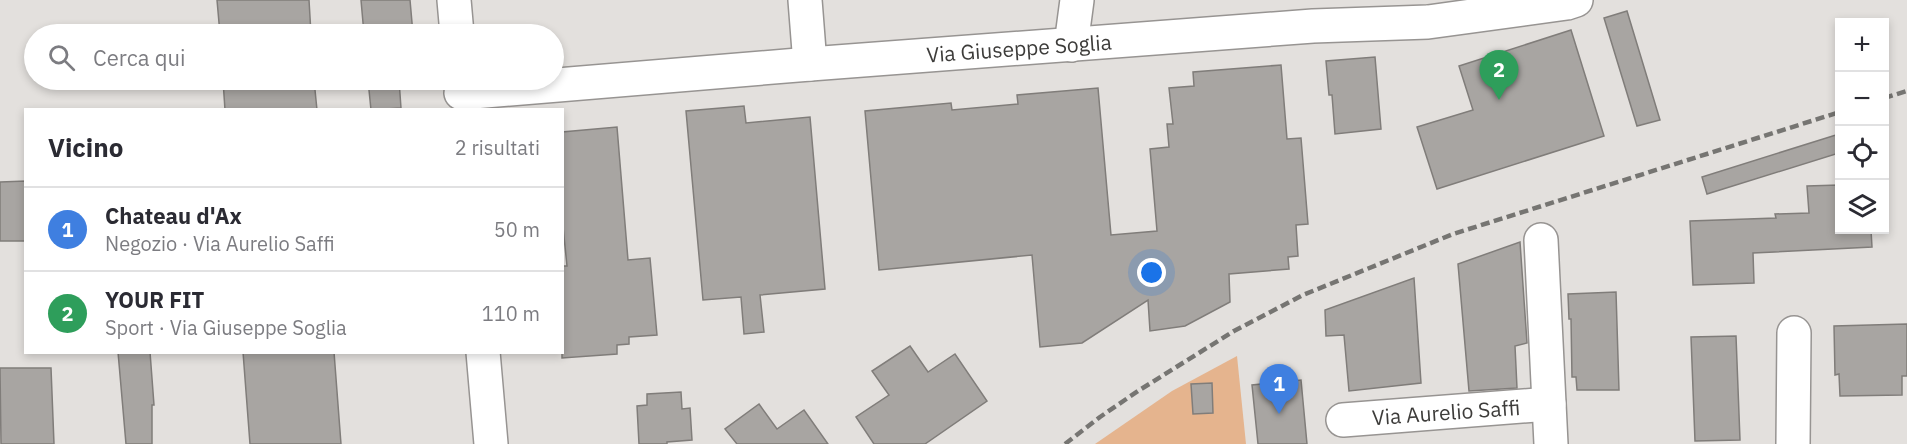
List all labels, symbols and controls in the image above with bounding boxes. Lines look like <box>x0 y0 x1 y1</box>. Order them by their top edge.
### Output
map controls <box>1835 18 1889 234</box>
button: + <box>1835 18 1889 72</box>
search box <box>24 24 564 90</box>
street label: Via Giuseppe Soglia <box>925 28 1113 68</box>
icon: search <box>45 41 78 74</box>
text: Cerca qui <box>93 43 185 72</box>
pin: 2 <box>1480 51 1518 100</box>
button: − <box>1835 72 1889 126</box>
button: locate <box>1835 126 1889 180</box>
text: Vicino <box>48 130 123 164</box>
text: 2 risultati <box>455 134 540 161</box>
button: layers <box>1835 180 1889 234</box>
text: Chateau d'Ax <box>105 201 242 230</box>
text: 1 <box>62 216 74 243</box>
text: 50 m <box>494 216 540 243</box>
text: Negozio · Via Aurelio Saffi <box>105 230 335 257</box>
your location <box>1137 258 1166 287</box>
text: YOUR FIT <box>105 285 204 314</box>
text: 2 <box>62 300 74 327</box>
text: 110 m <box>482 300 540 327</box>
text: Sport · Via Giuseppe Soglia <box>105 314 347 341</box>
pin: 1 <box>1260 364 1298 414</box>
street label: Via Aurelio Saffi <box>1371 393 1521 431</box>

